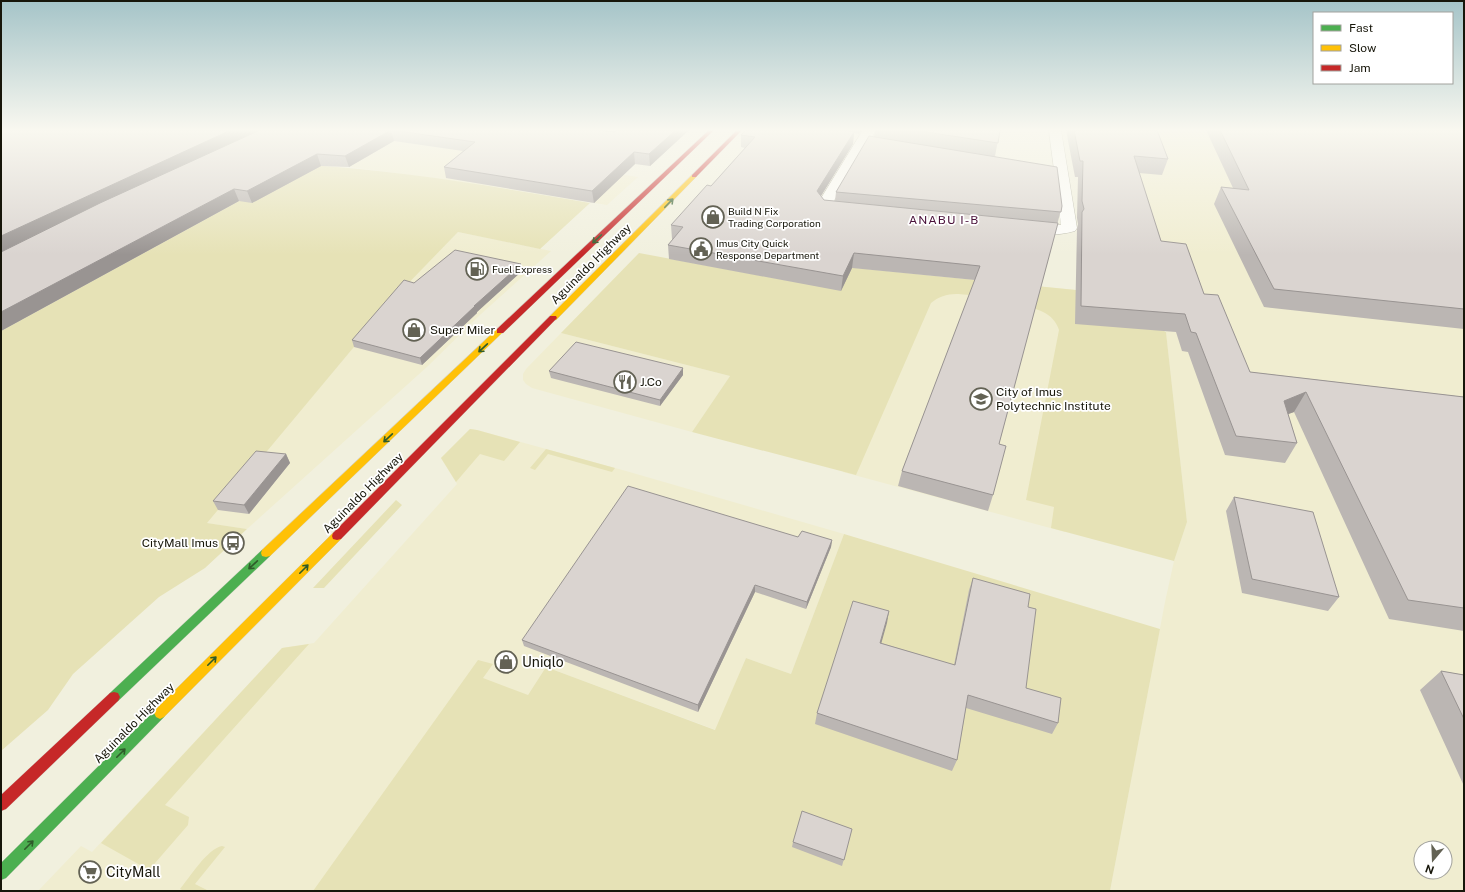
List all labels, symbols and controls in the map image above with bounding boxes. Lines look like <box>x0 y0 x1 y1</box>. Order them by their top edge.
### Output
legend <box>1313 12 1453 84</box>
text: Fast <box>1349 21 1374 35</box>
text: Slow <box>1349 41 1377 55</box>
text: Jam <box>1349 61 1371 75</box>
one-way arrow <box>664 198 674 208</box>
shop icon: Build N Fix Trading Corporation <box>700 204 726 230</box>
place label: Build N Fix Trading Corporation <box>728 205 821 229</box>
district label: ANABU I-B <box>909 213 979 227</box>
street label: Aguinaldo Highway <box>548 221 634 307</box>
one-way arrow <box>592 235 603 244</box>
public building icon: Imus City Quick Response Department <box>688 236 714 262</box>
place label: Imus City Quick Response Department <box>716 237 819 261</box>
fuel station icon: Fuel Express <box>464 256 490 282</box>
place label: Fuel Express <box>492 263 552 275</box>
shop icon: Super Miler <box>401 317 427 343</box>
place label: Super Miler <box>430 323 495 337</box>
one-way arrow <box>478 343 488 353</box>
restaurant icon: J.Co <box>612 369 638 395</box>
place label: J.Co <box>640 375 662 389</box>
place label: City of Imus Polytechnic Institute <box>996 385 1111 413</box>
school or university icon: City of Imus Polytechnic Institute <box>968 386 994 412</box>
one-way arrow <box>383 433 393 442</box>
street label: Aguinaldo Highway <box>320 450 406 536</box>
bus stop icon: CityMall Imus <box>220 530 246 556</box>
place label: CityMall Imus <box>142 536 218 550</box>
one-way arrow <box>248 561 258 570</box>
one-way arrow <box>299 564 309 574</box>
shop icon: Uniqlo <box>493 649 519 675</box>
place label: Uniqlo <box>522 654 564 670</box>
one-way arrow <box>207 656 217 666</box>
street label: Aguinaldo Highway <box>91 680 177 766</box>
one-way arrow <box>116 749 126 758</box>
one-way arrow <box>24 840 34 850</box>
north arrow <box>1413 840 1453 880</box>
supermarket icon: CityMall <box>77 859 103 885</box>
text: N <box>1424 862 1436 877</box>
place label: CityMall <box>106 864 160 880</box>

